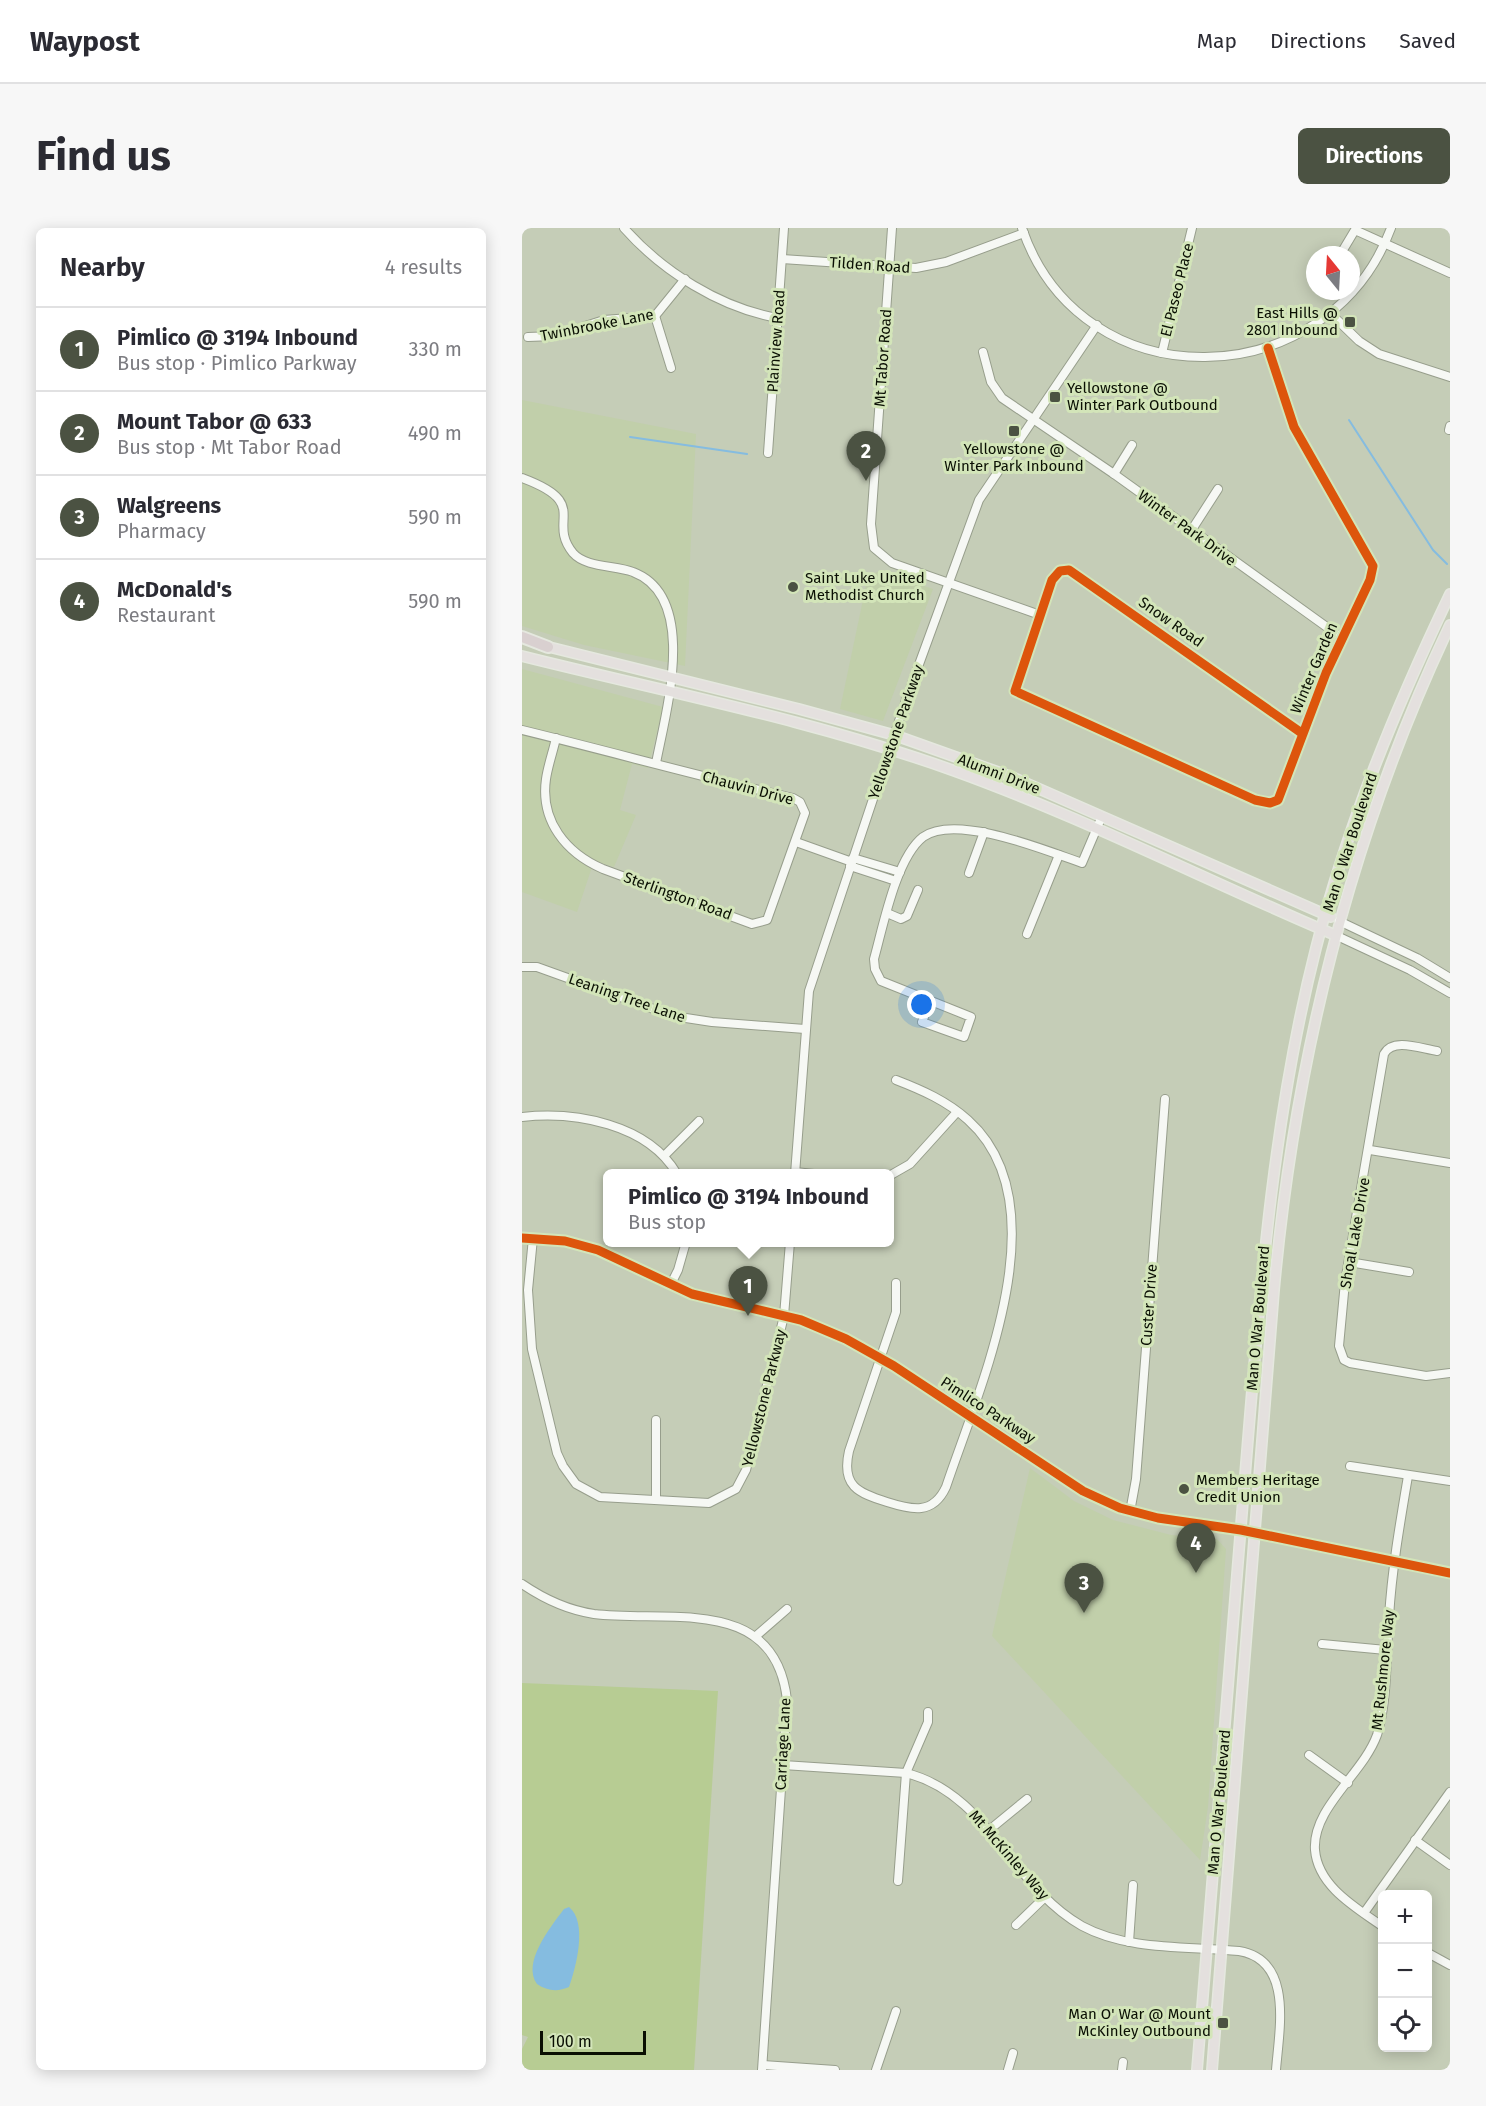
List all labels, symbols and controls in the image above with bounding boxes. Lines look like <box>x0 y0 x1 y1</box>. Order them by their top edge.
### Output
text: Waypost <box>30 25 140 58</box>
text: Map <box>1197 28 1237 54</box>
text: Directions <box>1270 28 1366 54</box>
text: Saved <box>1399 28 1456 54</box>
button: Directions <box>1298 128 1450 184</box>
text: Find us <box>36 131 171 181</box>
street label: El Paseo Place <box>1157 241 1197 339</box>
north arrow <box>1306 246 1360 300</box>
text: Nearby <box>60 252 145 283</box>
street label: Tilden Road <box>829 253 911 277</box>
text: 4 results <box>385 255 462 279</box>
street label: Plainview Road <box>763 289 789 393</box>
place label: East Hills @ 2801 Inbound <box>1246 304 1338 339</box>
street label: Twinbrooke Lane <box>539 305 655 345</box>
street label: Mt Tabor Road <box>871 308 895 408</box>
marker: East Hills @ 2801 Inbound <box>1343 315 1357 329</box>
text: Pimlico @ 3194 Inbound <box>117 324 358 351</box>
text: 1 <box>75 337 84 361</box>
text: 330 m <box>408 337 462 361</box>
text: Bus stop · Pimlico Parkway <box>117 351 357 375</box>
place label: Yellowstone @ Winter Park Outbound <box>1067 379 1218 414</box>
marker: Yellowstone @ Winter Park Outbound <box>1048 390 1062 404</box>
text: Mount Tabor @ 633 <box>117 408 312 435</box>
text: 2 <box>74 421 85 445</box>
text: 490 m <box>408 421 462 445</box>
marker: Yellowstone @ Winter Park Inbound <box>1007 424 1021 438</box>
pin: 2 <box>846 432 886 481</box>
text: Bus stop · Mt Tabor Road <box>117 435 342 459</box>
place label: Yellowstone @ Winter Park Inbound <box>944 440 1084 475</box>
street label: Winter Park Drive <box>1134 486 1240 570</box>
text: Walgreens <box>117 492 221 519</box>
text: 3 <box>74 505 85 529</box>
text: 590 m <box>408 505 462 529</box>
text: Pharmacy <box>117 519 206 543</box>
place label: Saint Luke United Methodist Church <box>805 569 925 604</box>
text: McDonald's <box>117 576 232 603</box>
marker: Saint Luke United Methodist Church <box>786 580 800 594</box>
text: 4 <box>74 589 85 613</box>
text: 590 m <box>408 589 462 613</box>
street label: Snow Road <box>1135 593 1207 651</box>
text: Restaurant <box>117 603 215 627</box>
street label: Winter Garden <box>1287 620 1341 716</box>
street label: Yellowstone Parkway <box>865 662 928 802</box>
street label: Alumni Drive <box>955 750 1043 798</box>
street label: Chauvin Drive <box>701 767 795 809</box>
street label: Man O War Boulevard <box>1319 770 1381 914</box>
street label: Sterlington Road <box>621 868 735 924</box>
street label: Leaning Tree Lane <box>566 970 688 1026</box>
your location <box>907 990 936 1019</box>
popup <box>603 1169 894 1247</box>
street label: Shoal Lake Drive <box>1336 1176 1374 1290</box>
text: Pimlico @ 3194 Inbound <box>628 1183 869 1210</box>
text: Bus stop <box>628 1210 706 1234</box>
street label: Man O War Boulevard <box>1243 1245 1273 1391</box>
street label: Custer Drive <box>1137 1263 1161 1347</box>
pin: 1 <box>728 1266 768 1316</box>
street label: Yellowstone Parkway <box>738 1327 790 1469</box>
street label: Pimlico Parkway <box>937 1373 1039 1448</box>
place label: Members Heritage Credit Union <box>1196 1471 1320 1506</box>
marker: Members Heritage Credit Union <box>1177 1482 1191 1496</box>
pin: 4 <box>1176 1524 1216 1573</box>
pin: 3 <box>1064 1564 1104 1613</box>
street label: Mt Rushmore Way <box>1368 1608 1398 1731</box>
street label: Carriage Lane <box>772 1697 794 1791</box>
street label: Man O War Boulevard <box>1204 1729 1234 1875</box>
street label: Mt McKinley Way <box>965 1807 1053 1904</box>
map controls <box>1378 1890 1432 2052</box>
button: + <box>1378 1890 1432 1944</box>
button: − <box>1378 1944 1432 1998</box>
button: locate <box>1378 1998 1432 2052</box>
place label: Man O' War @ Mount McKinley Outbound <box>1068 2005 1212 2040</box>
marker: Man O' War @ Mount McKinley Outbound <box>1216 2016 1230 2030</box>
scale bar <box>540 2028 646 2056</box>
text: 100 m <box>549 2032 592 2051</box>

